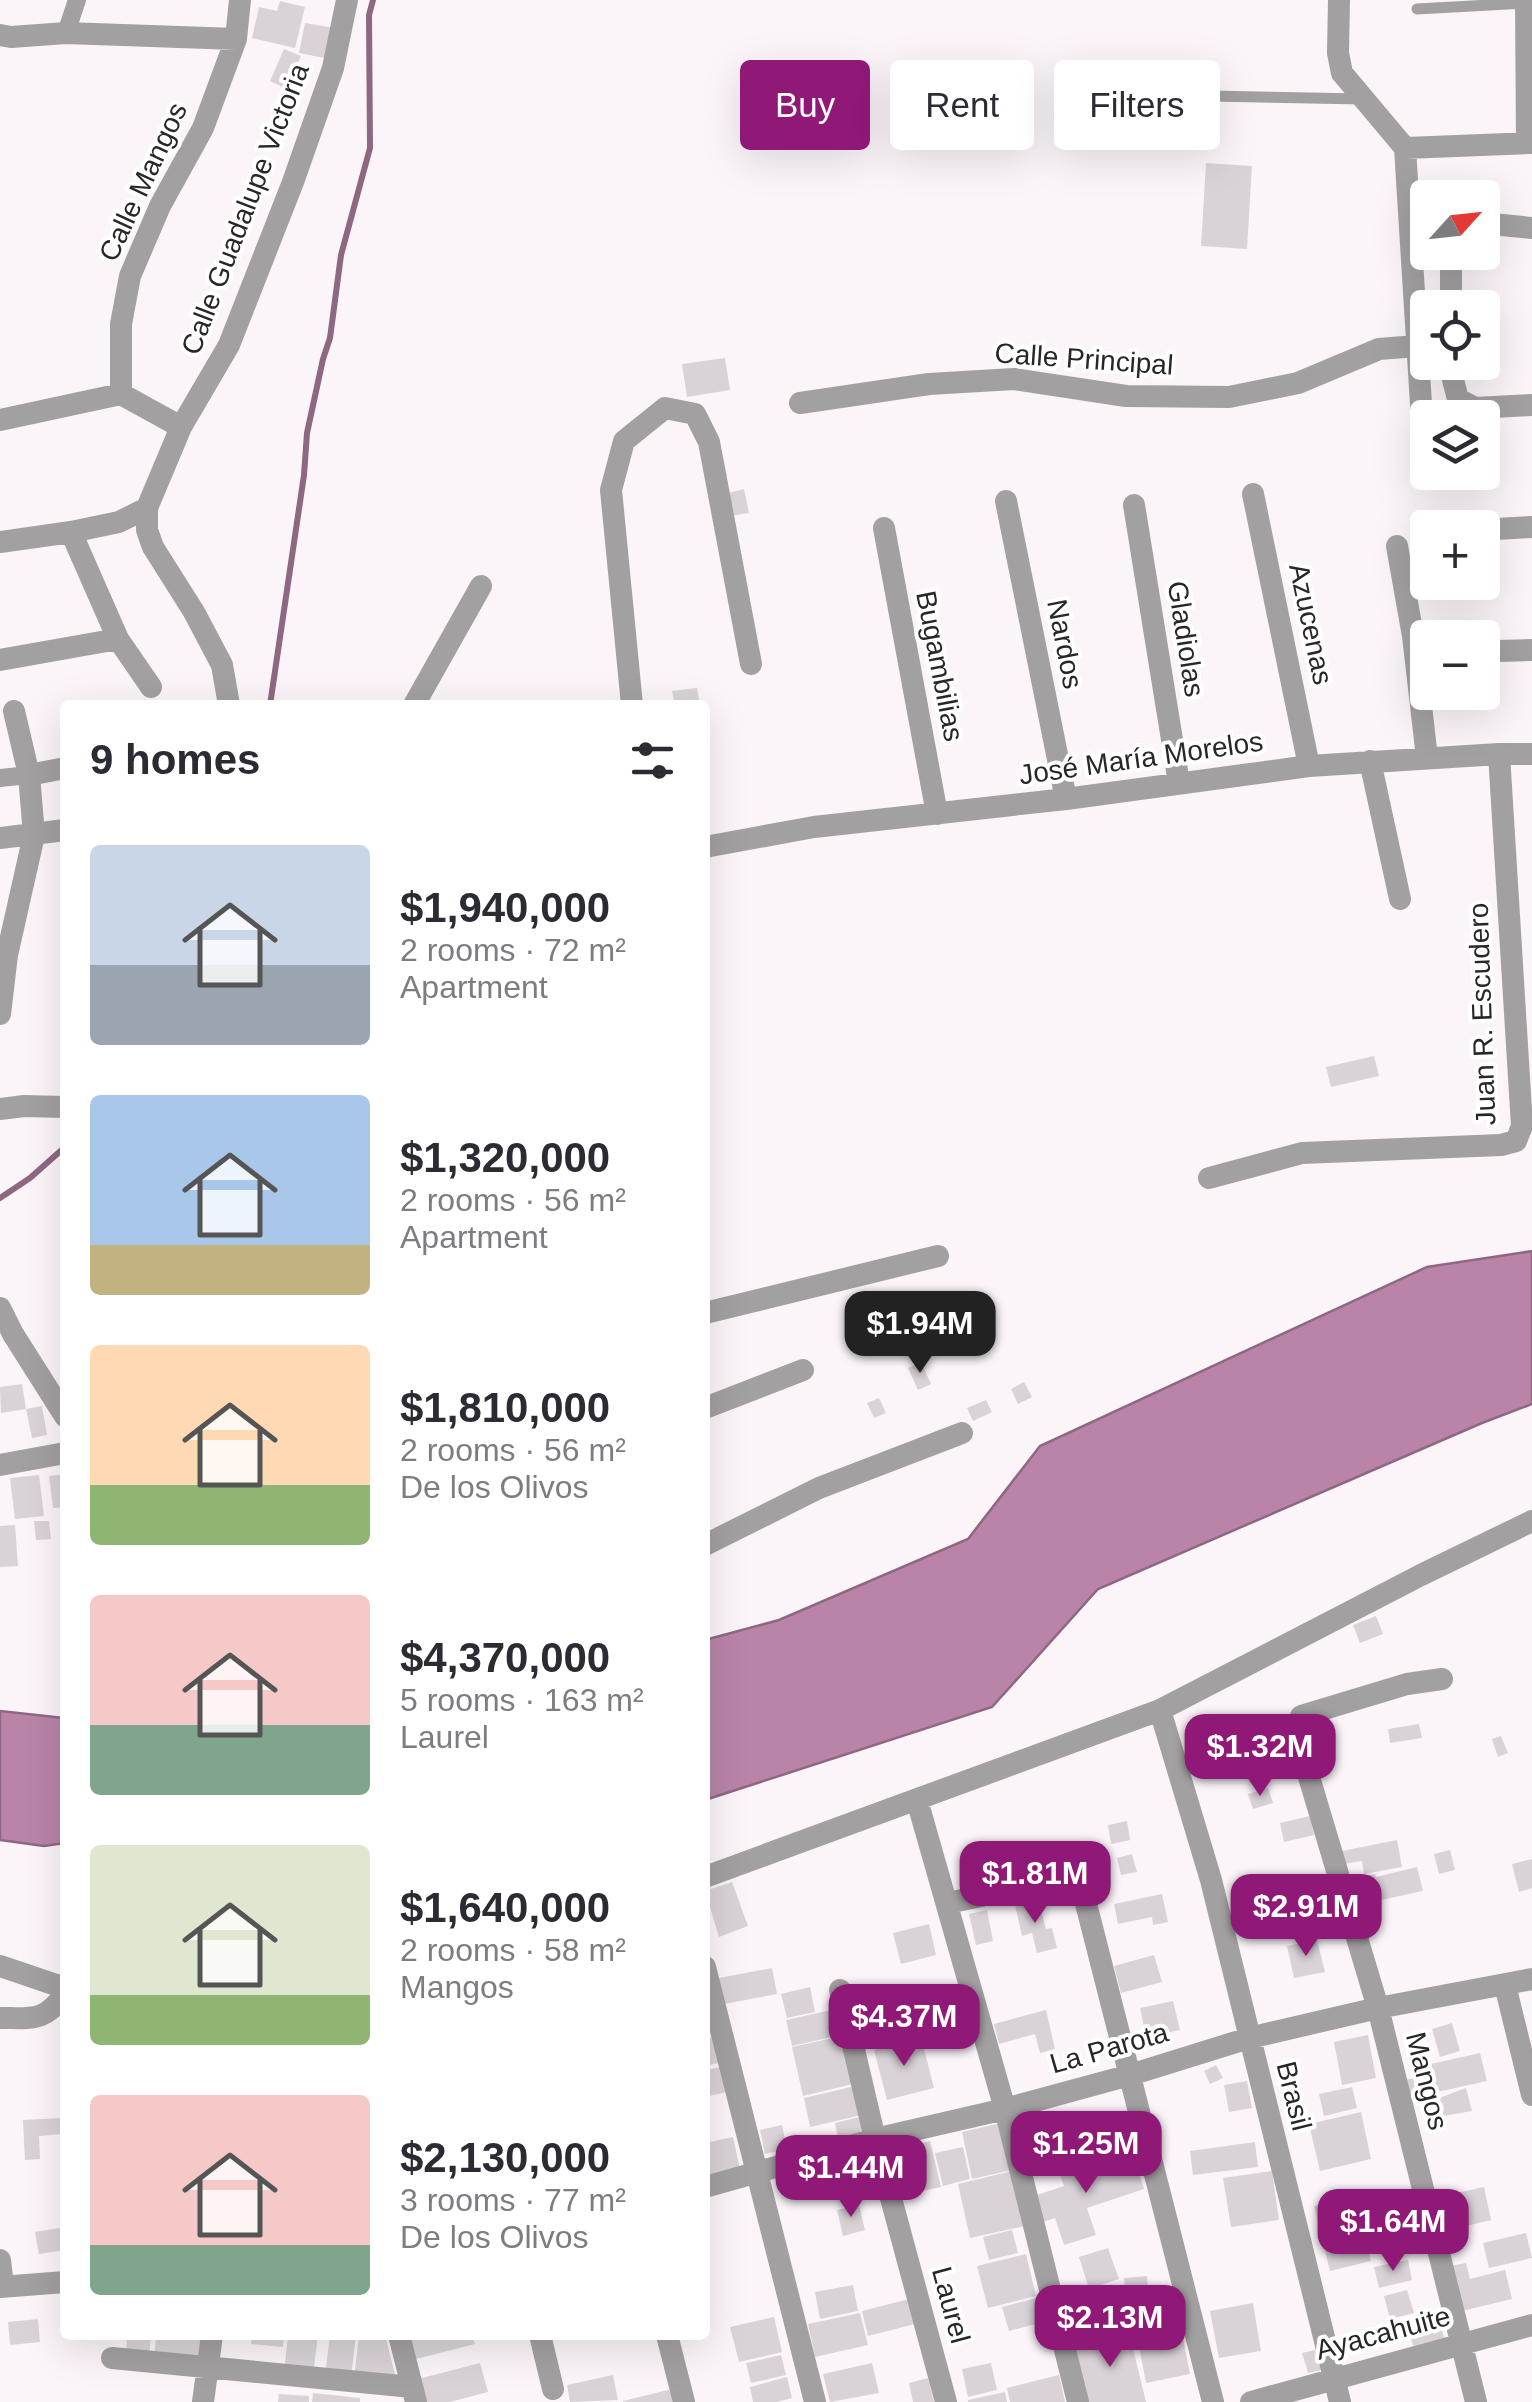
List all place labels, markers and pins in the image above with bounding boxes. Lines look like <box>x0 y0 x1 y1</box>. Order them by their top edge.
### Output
pin: $1.94M <box>839 1291 1001 1376</box>
pin: $1.32M <box>1179 1714 1341 1799</box>
pin: $1.81M <box>954 1841 1116 1926</box>
pin: $2.91M <box>1225 1874 1387 1959</box>
pin: $4.37M <box>823 1984 985 2069</box>
pin: $1.25M <box>1005 2111 1167 2196</box>
pin: $1.44M <box>770 2135 932 2220</box>
pin: $1.64M <box>1312 2189 1474 2274</box>
pin: $2.13M <box>1029 2285 1191 2370</box>

